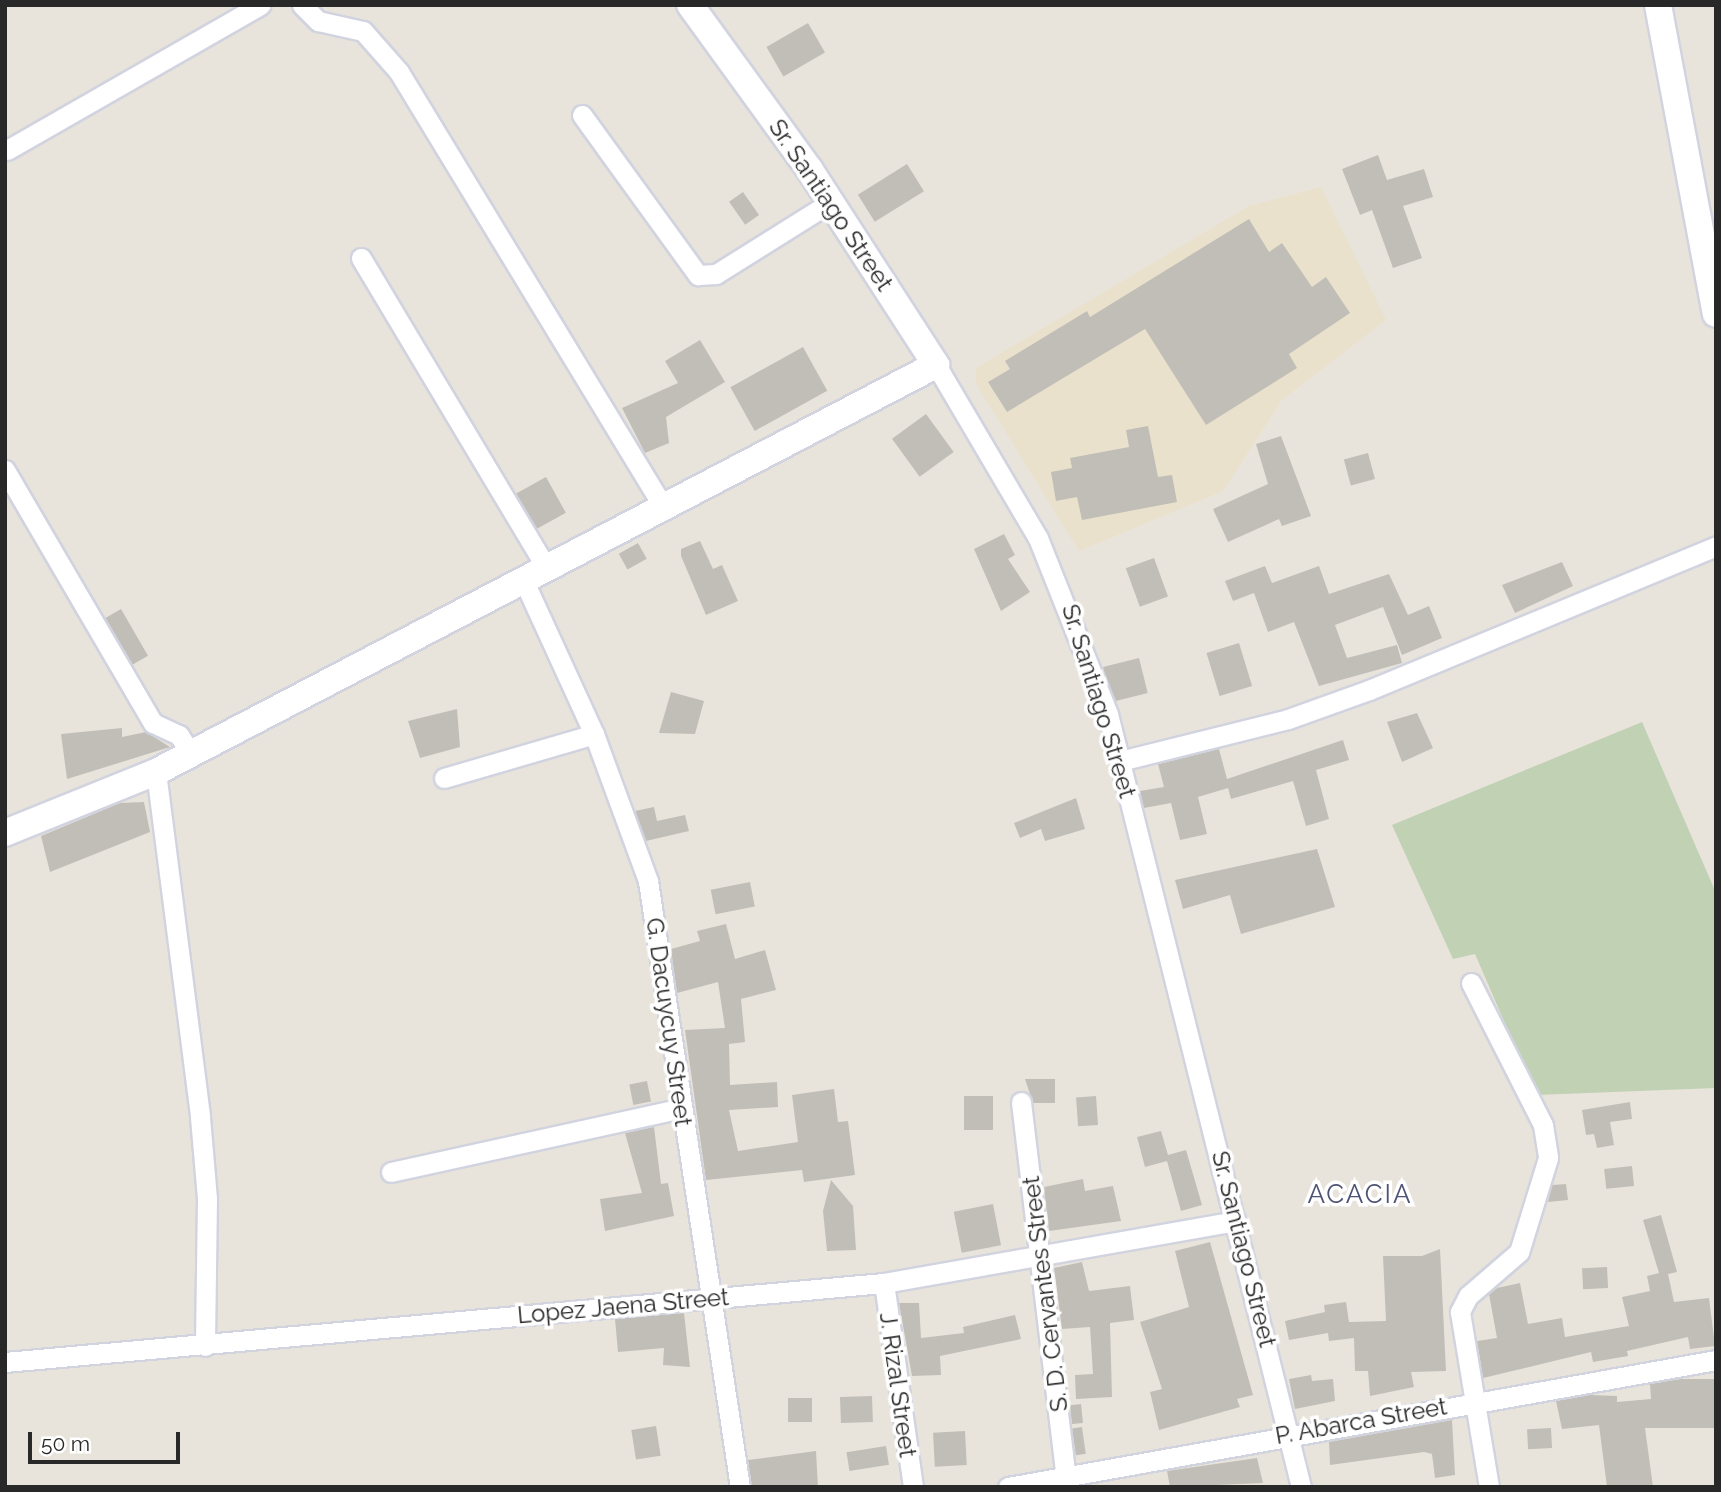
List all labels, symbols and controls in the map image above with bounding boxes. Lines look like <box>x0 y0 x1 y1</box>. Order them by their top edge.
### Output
street label: Sr. Santiago Street <box>763 114 899 296</box>
street label: Sr. Santiago Street <box>1056 601 1142 801</box>
street label: G. Dacuycuy Street <box>640 915 698 1129</box>
street label: Sr. Santiago Street <box>1206 1148 1282 1350</box>
street label: S. D. Cervantes Street <box>1016 1174 1074 1414</box>
district label: ACACIA <box>1308 1179 1412 1211</box>
street label: Lopez Jaena Street <box>516 1282 730 1330</box>
street label: J. Rizal Street <box>874 1310 922 1460</box>
street label: P. Abarca Street <box>1273 1392 1449 1450</box>
scale bar <box>32 1418 184 1462</box>
text: 50 m <box>41 1431 90 1456</box>

